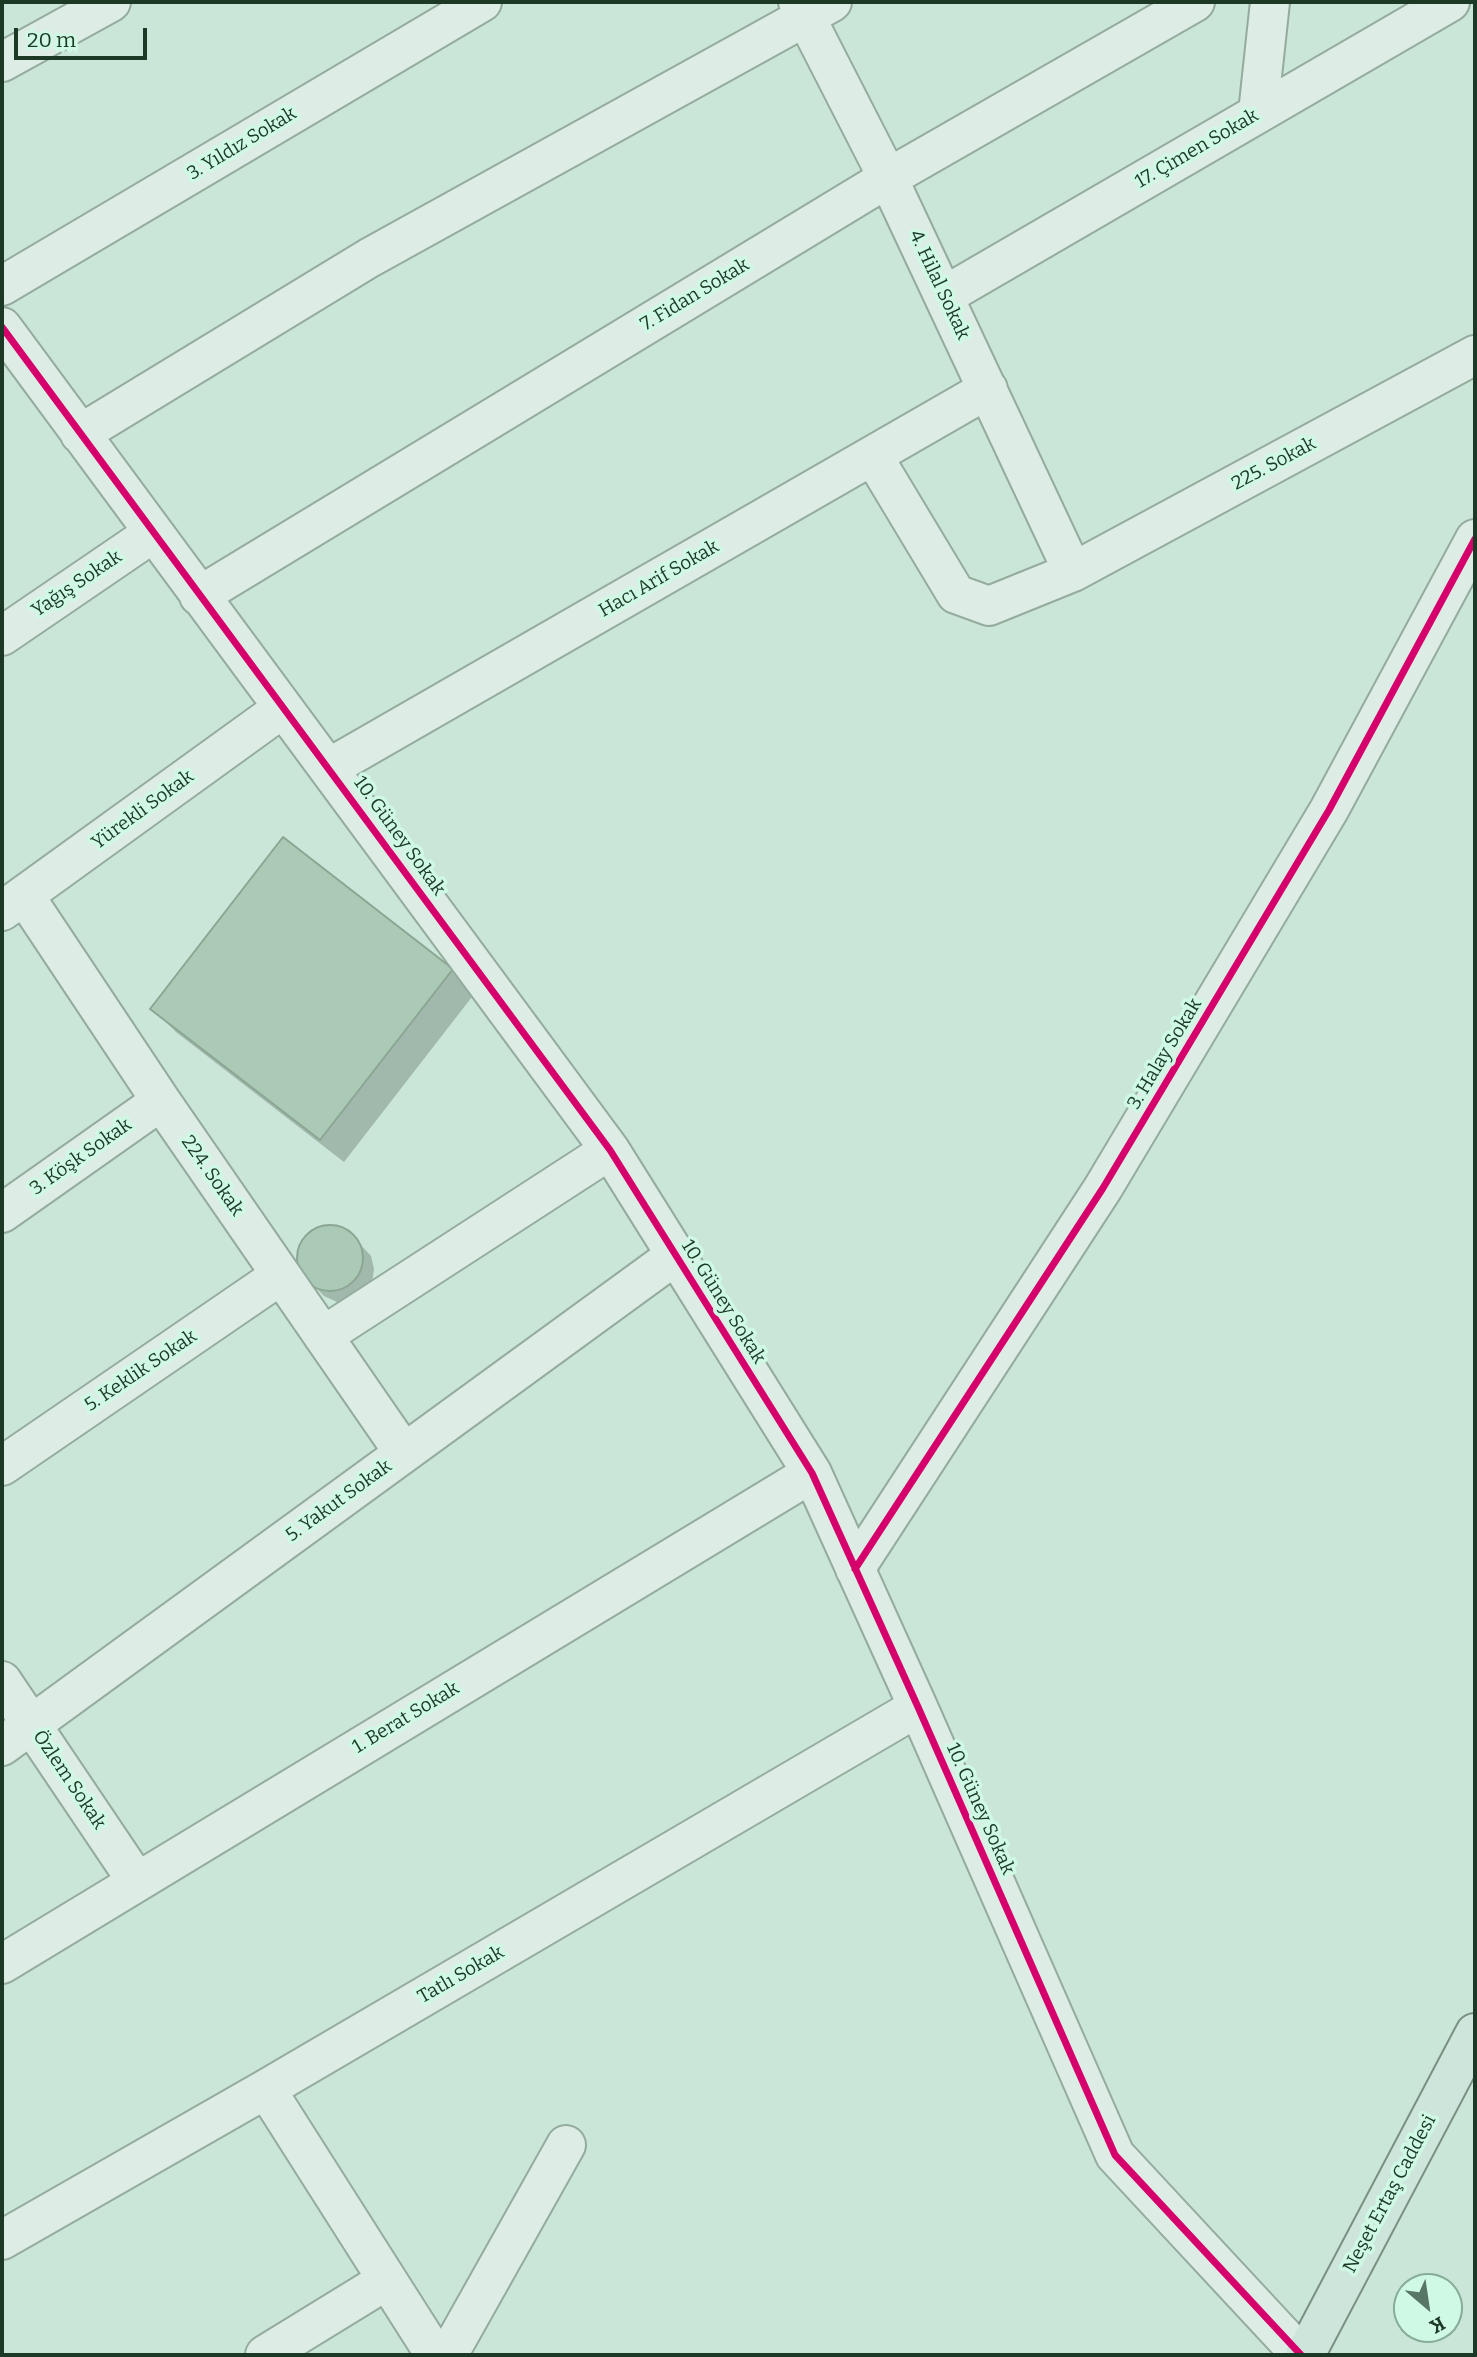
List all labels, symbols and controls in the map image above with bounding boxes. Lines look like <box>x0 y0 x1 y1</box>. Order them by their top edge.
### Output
scale bar <box>18 14 150 58</box>
text: 20 m <box>27 27 76 53</box>
street label: 3. Yıldız Sokak <box>183 102 301 186</box>
street label: 17. Çimen Sokak <box>1131 105 1263 193</box>
street label: 4. Hilal Sokak <box>904 227 974 343</box>
street label: 7. Fidan Sokak <box>637 254 753 336</box>
street label: 225. Sokak <box>1228 432 1320 496</box>
street label: Hacı Arif Sokak <box>595 535 723 623</box>
street label: Yağış Sokak <box>28 546 126 622</box>
street label: Yürekli Sokak <box>88 765 198 855</box>
street label: 10. Güney Sokak <box>348 772 450 900</box>
street label: 3. Halay Sokak <box>1123 994 1207 1114</box>
street label: 3. Köşk Sokak <box>26 1114 136 1200</box>
street label: 224. Sokak <box>176 1131 248 1221</box>
street label: 10. Güney Sokak <box>676 1236 770 1368</box>
street label: 5. Keklik Sokak <box>81 1325 201 1417</box>
street label: 5. Yakut Sokak <box>282 1455 396 1547</box>
street label: 1. Berat Sokak <box>349 1677 463 1759</box>
street label: Özlem Sokak <box>28 1726 110 1834</box>
street label: 10. Güney Sokak <box>941 1740 1019 1878</box>
street label: Tatlı Sokak <box>414 1941 508 2009</box>
street label: Neşet Ertaş Caddesi <box>1339 2111 1441 2277</box>
north arrow <box>1393 2273 1463 2343</box>
text: K <box>1426 2312 1449 2338</box>

